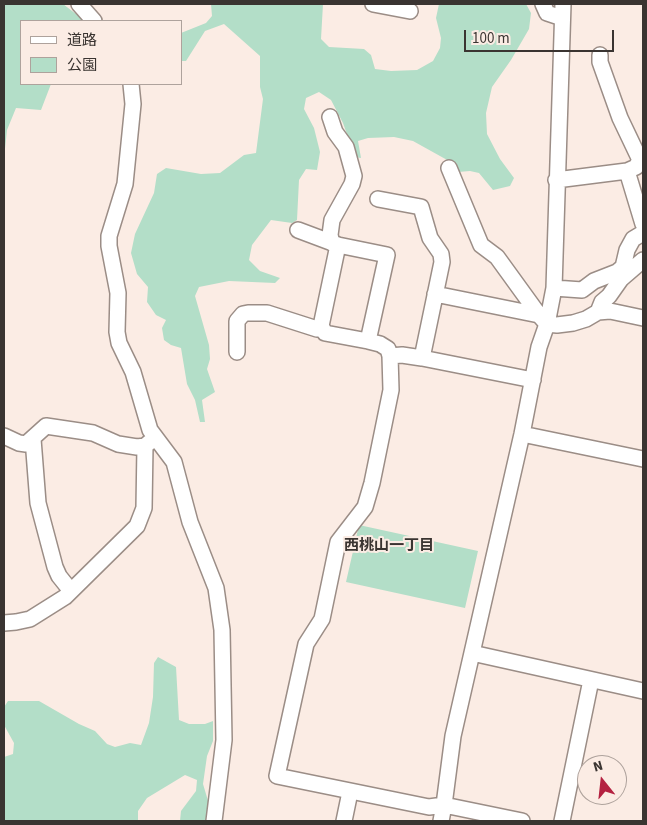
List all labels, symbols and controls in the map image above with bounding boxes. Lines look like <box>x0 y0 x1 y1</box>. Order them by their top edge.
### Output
legend <box>20 20 182 85</box>
scale bar <box>467 20 617 52</box>
text: 100 m <box>472 28 510 49</box>
text: 道路 <box>67 30 97 51</box>
text: 公園 <box>67 55 97 76</box>
district label: 西桃山一丁目 <box>344 538 434 556</box>
north arrow <box>577 755 627 805</box>
text: N <box>591 756 605 777</box>

